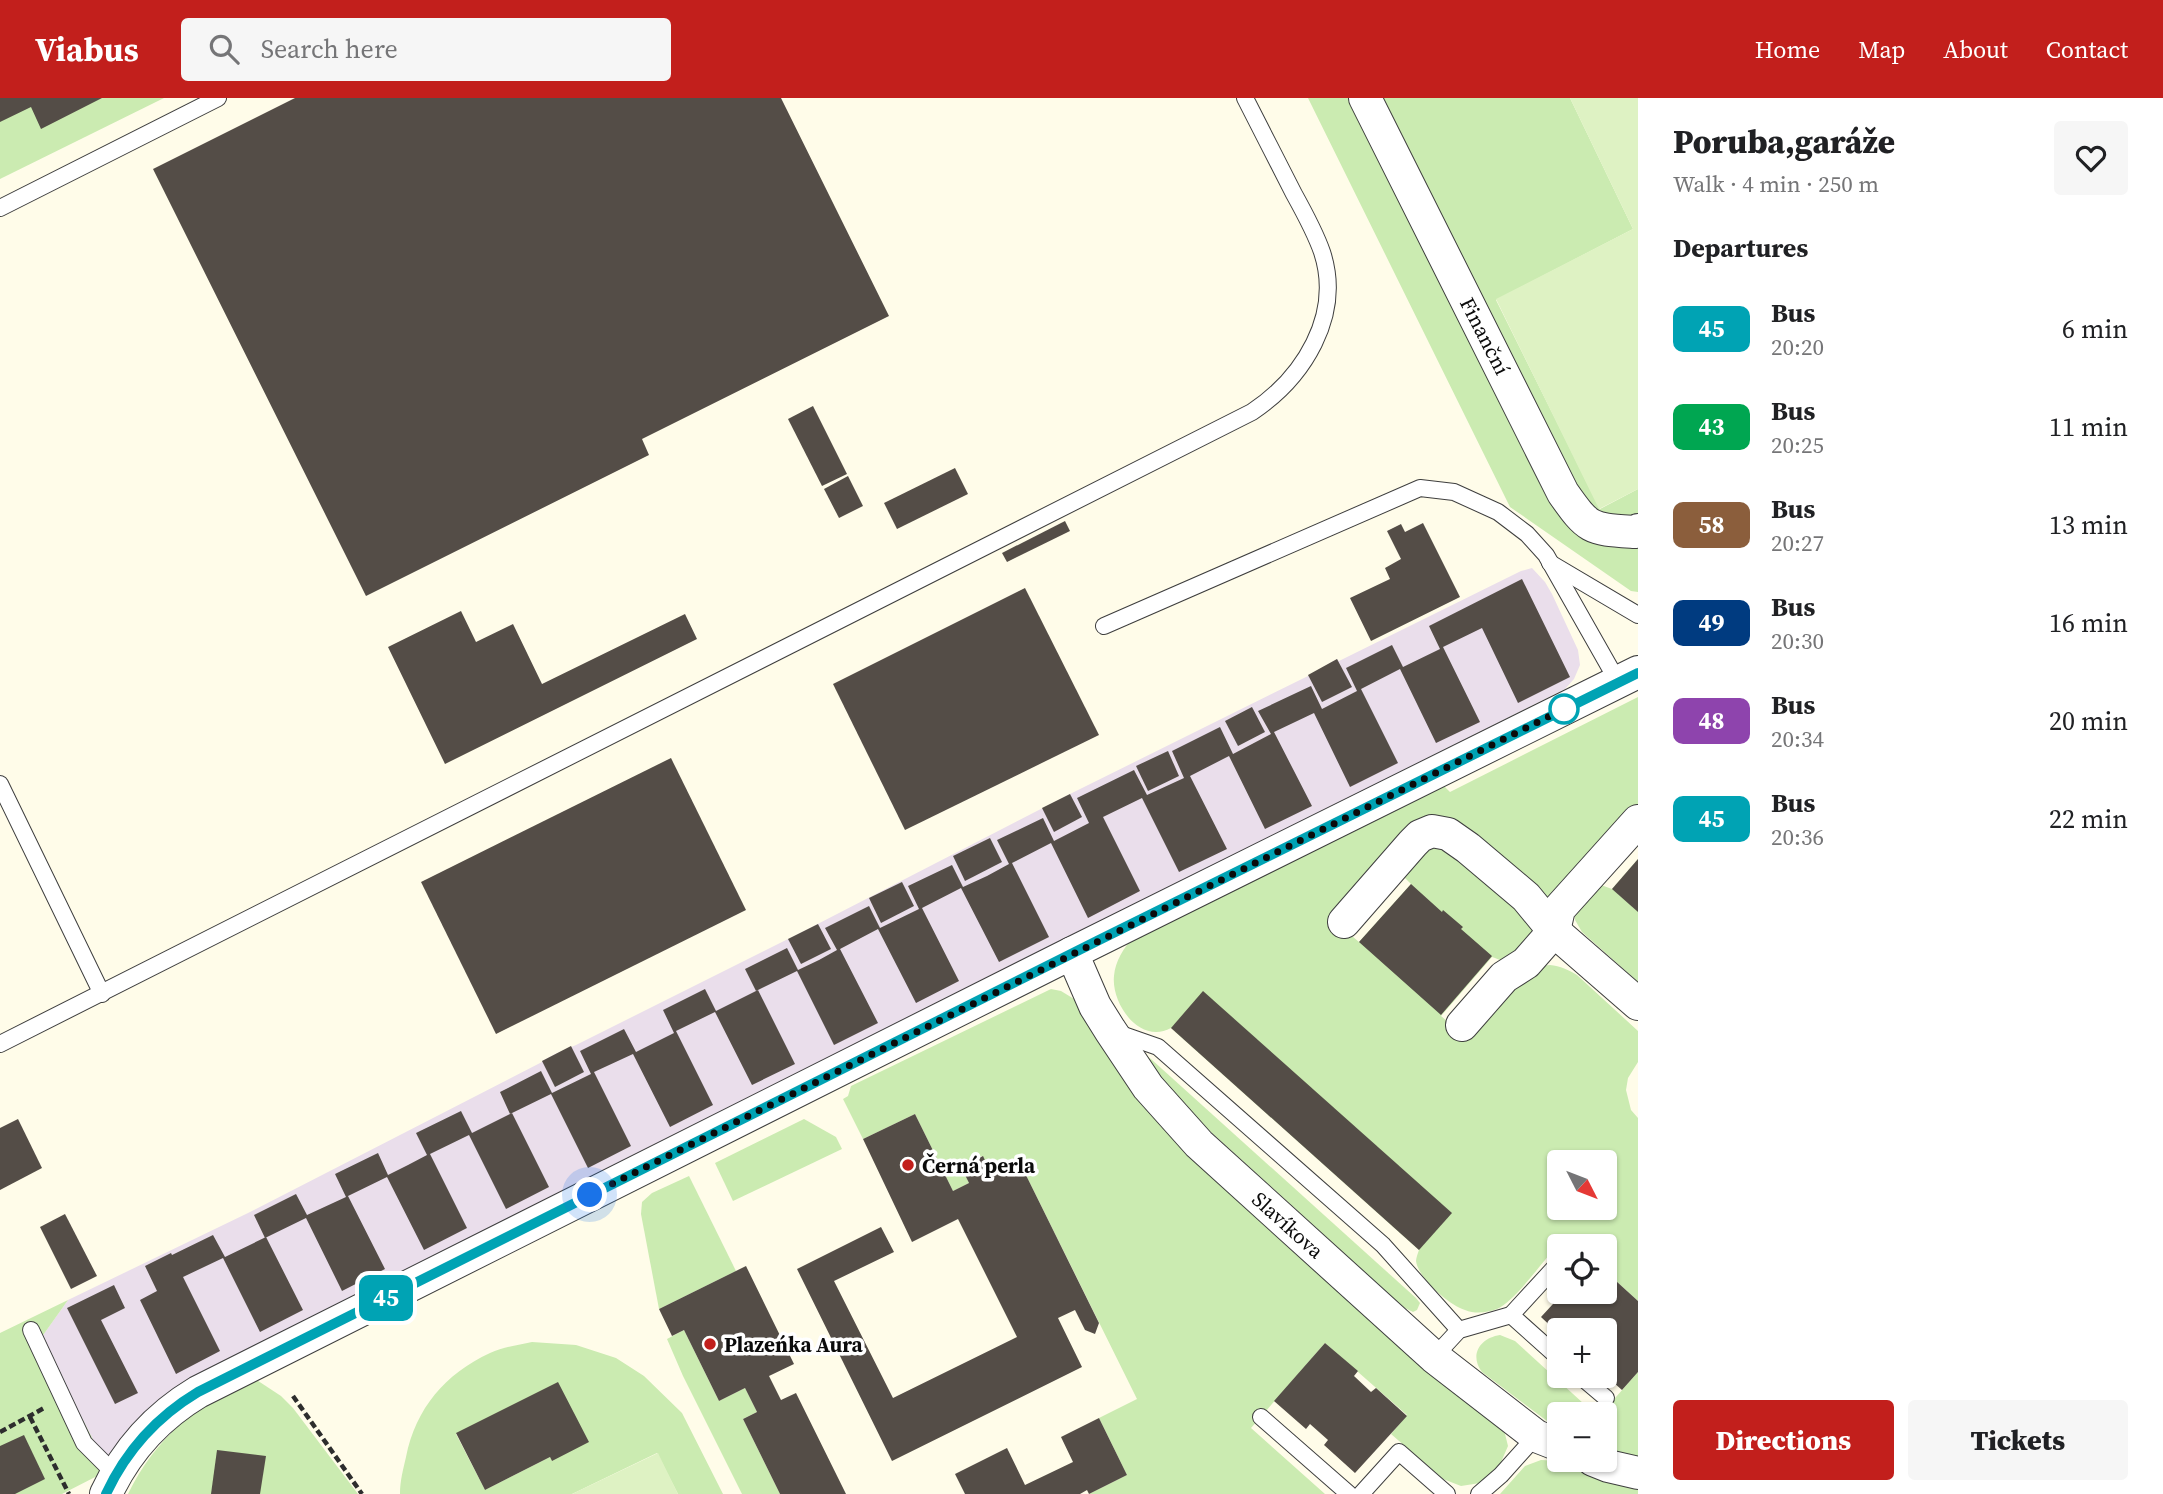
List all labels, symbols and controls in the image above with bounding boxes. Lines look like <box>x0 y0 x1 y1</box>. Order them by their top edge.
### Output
search box <box>181 18 671 81</box>
text: Viabus <box>35 27 139 72</box>
icon: search <box>205 30 243 68</box>
text: Search here <box>261 31 398 67</box>
text: Home <box>1755 33 1820 66</box>
text: Map <box>1858 33 1905 66</box>
text: About <box>1943 33 2008 66</box>
text: Contact <box>2046 33 2128 66</box>
text: Poruba,garáže <box>1673 119 1895 164</box>
button: heart <box>2054 121 2128 195</box>
text: Walk · 4 min · 250 m <box>1673 168 1879 200</box>
text: Departures <box>1673 230 1808 266</box>
street label: Finanční <box>1453 292 1517 380</box>
text: Bus <box>1771 295 1815 331</box>
text: 6 min <box>2062 311 2128 347</box>
text: 45 <box>1698 312 1725 345</box>
text: 20:20 <box>1771 331 1824 363</box>
text: Bus <box>1771 393 1815 429</box>
text: 11 min <box>2049 409 2128 445</box>
text: 43 <box>1698 410 1725 443</box>
text: 20:25 <box>1771 429 1824 461</box>
text: Bus <box>1771 491 1815 527</box>
text: 13 min <box>2049 507 2128 543</box>
text: 58 <box>1698 508 1725 541</box>
text: 20:27 <box>1771 527 1824 559</box>
text: Bus <box>1771 589 1815 625</box>
text: 16 min <box>2049 605 2128 641</box>
text: 49 <box>1698 606 1725 639</box>
text: 20:30 <box>1771 625 1824 657</box>
text: Bus <box>1771 687 1815 723</box>
unlabelled marker <box>1549 694 1579 724</box>
text: 20 min <box>2049 703 2128 739</box>
text: 48 <box>1698 704 1725 737</box>
text: 20:34 <box>1771 723 1824 755</box>
text: Bus <box>1771 785 1815 821</box>
text: 22 min <box>2049 801 2128 837</box>
text: 45 <box>1698 802 1725 835</box>
text: 20:36 <box>1771 821 1824 853</box>
north arrow <box>1547 1150 1617 1220</box>
map controls <box>1547 1150 1617 1472</box>
place label: Černá perla <box>922 1151 1036 1180</box>
marker: Černá perla <box>900 1157 916 1173</box>
your location <box>572 1177 607 1212</box>
street label: Slavíkova <box>1246 1185 1330 1265</box>
button: locate <box>1547 1234 1617 1304</box>
line badge: 45 <box>354 1275 418 1321</box>
text: 45 <box>373 1281 399 1314</box>
button: + <box>1547 1318 1617 1388</box>
place label: Plazeńka Aura <box>724 1330 863 1359</box>
marker: Plazeńka Aura <box>702 1336 718 1352</box>
button: Directions <box>1673 1400 1894 1480</box>
button: Tickets <box>1908 1400 2128 1480</box>
button: − <box>1547 1402 1617 1472</box>

